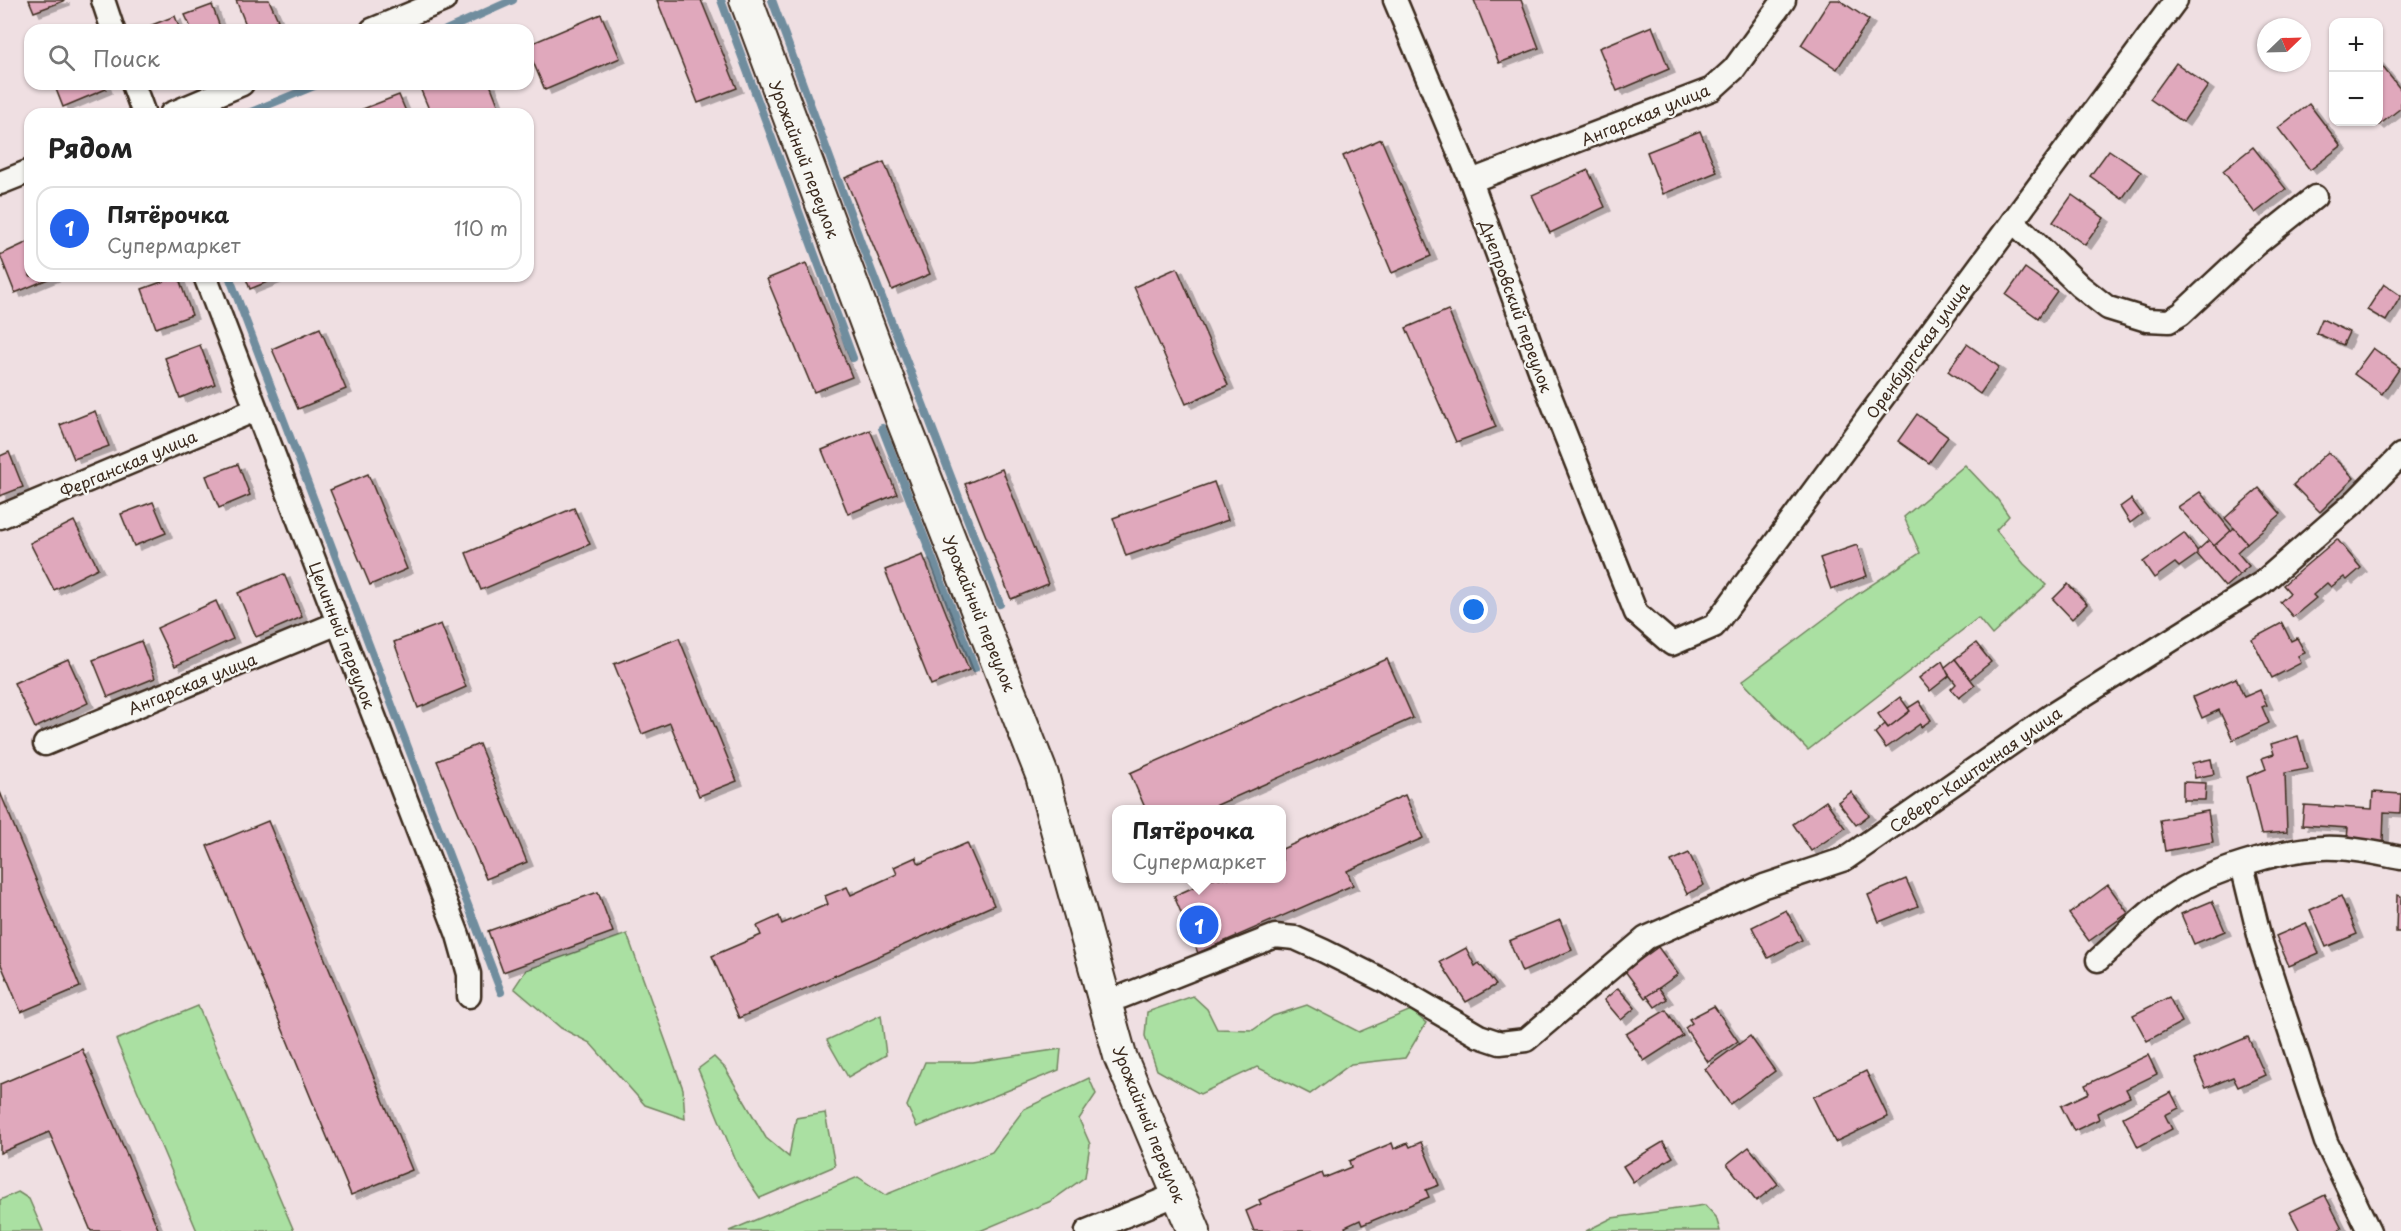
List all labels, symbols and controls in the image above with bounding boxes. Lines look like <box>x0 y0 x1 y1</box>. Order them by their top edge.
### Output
north arrow <box>2257 18 2311 72</box>
map controls <box>2329 18 2383 126</box>
button: + <box>2329 18 2383 72</box>
search box <box>24 24 534 90</box>
icon: search <box>45 41 78 74</box>
text: Поиск <box>93 41 160 74</box>
button: − <box>2329 72 2383 126</box>
street label: Урожайный переулок <box>764 77 846 242</box>
street label: Ангарская улица <box>1577 77 1713 151</box>
text: Рядом <box>48 128 133 167</box>
text: Пятёрочка <box>107 197 229 230</box>
text: 1 <box>65 213 74 243</box>
text: 110 m <box>454 213 508 243</box>
street label: Днепровский переулок <box>1474 215 1560 396</box>
text: Супермаркет <box>107 230 240 260</box>
street label: Оренбургская улица <box>1859 277 1975 423</box>
street label: Ферганская улица <box>56 423 200 503</box>
street label: Урожайный переулок <box>938 531 1023 695</box>
street label: Целинный переулок <box>304 558 382 712</box>
your location <box>1459 595 1488 624</box>
street label: Ангарская улица <box>124 646 260 720</box>
street label: Северо-Каштачная улица <box>1884 700 2066 838</box>
popup <box>1112 805 1286 883</box>
text: Пятёрочка <box>1132 813 1255 846</box>
text: Супермаркет <box>1132 846 1266 876</box>
pin: 1 <box>1180 902 1218 948</box>
street label: Урожайный переулок <box>1108 1042 1193 1206</box>

